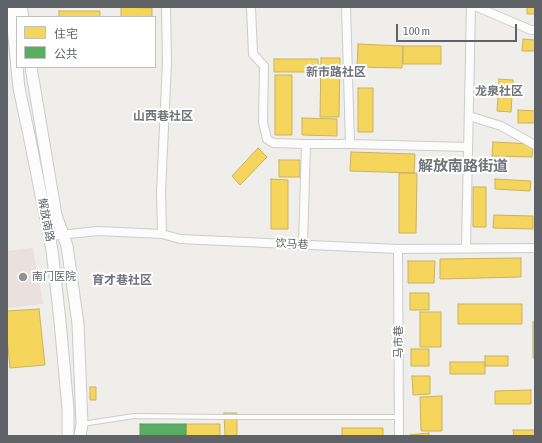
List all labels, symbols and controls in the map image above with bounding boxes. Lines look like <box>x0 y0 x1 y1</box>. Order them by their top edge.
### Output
legend <box>16 16 156 68</box>
scale bar <box>398 16 519 42</box>
text: 100 m <box>403 24 430 38</box>
text: 住宅 <box>54 27 78 41</box>
text: 公共 <box>54 47 78 61</box>
district label: 新市路社区 <box>306 65 366 79</box>
district label: 龙泉社区 <box>475 84 523 98</box>
district label: 山西巷社区 <box>133 109 193 123</box>
district label: 解放南路街道 <box>418 157 508 175</box>
street label: 解放南路 <box>35 197 57 243</box>
street label: 饮马巷 <box>275 237 309 251</box>
place label: 南门医院 <box>32 270 76 284</box>
marker: 南门医院 <box>17 271 29 283</box>
district label: 育才巷社区 <box>92 273 152 287</box>
street label: 马市巷 <box>392 326 406 358</box>

